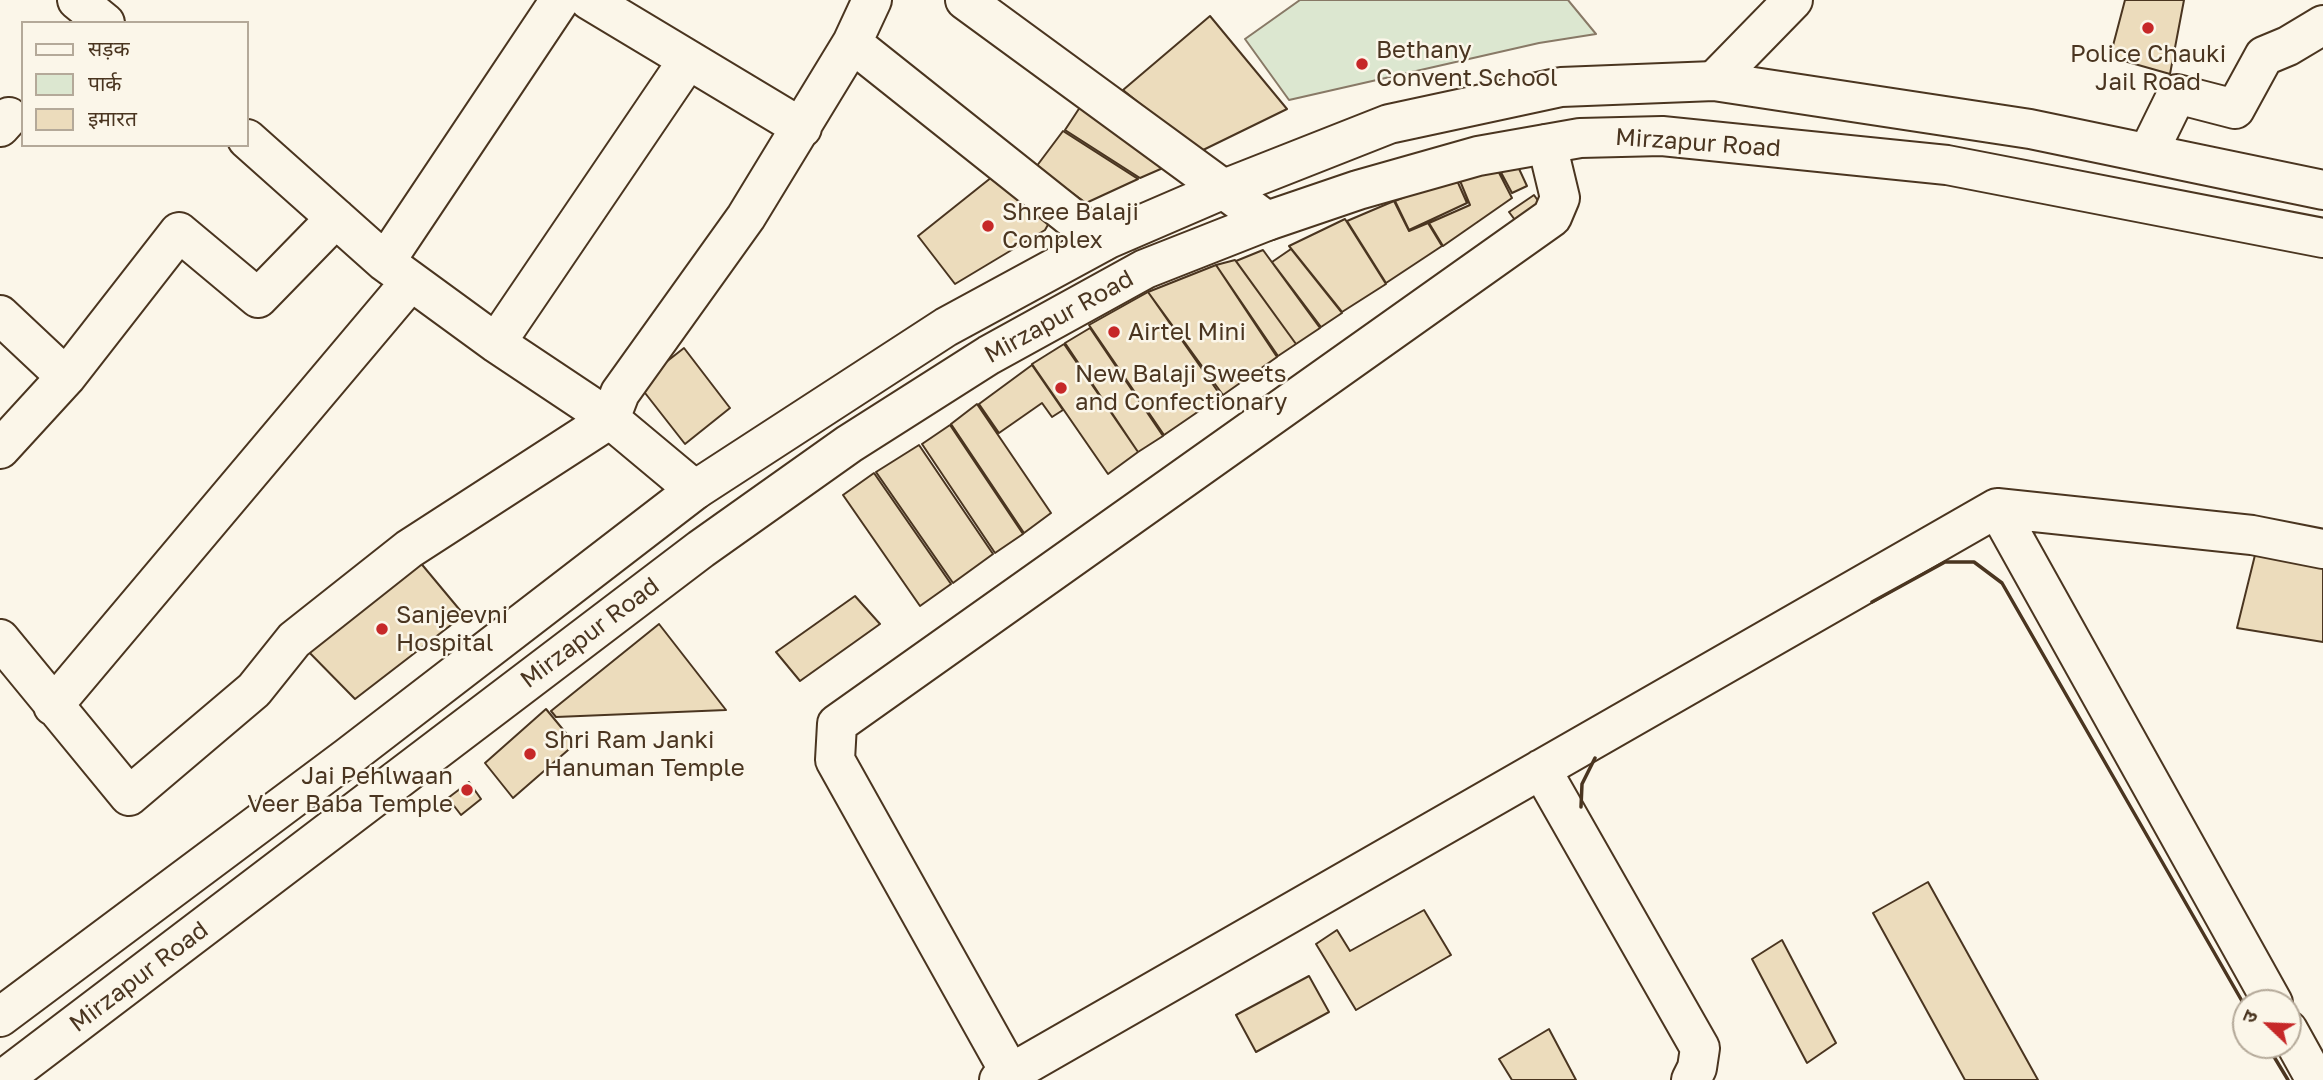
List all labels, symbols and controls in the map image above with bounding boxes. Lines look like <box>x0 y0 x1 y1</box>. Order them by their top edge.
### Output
marker: Police Chauki Jail Road <box>2140 20 2156 36</box>
legend <box>21 21 248 147</box>
text: सड़क <box>88 35 130 61</box>
place label: Bethany Convent School <box>1376 36 1558 92</box>
place label: Police Chauki Jail Road <box>2070 40 2226 96</box>
marker: Bethany Convent School <box>1354 56 1370 72</box>
text: पार्क <box>88 70 122 96</box>
text: इमारत <box>88 105 137 131</box>
street label: Mirzapur Road <box>1614 123 1782 163</box>
place label: Shree Balaji Complex <box>1002 198 1139 254</box>
marker: Shree Balaji Complex <box>980 218 996 234</box>
street label: Mirzapur Road <box>979 264 1139 370</box>
place label: Airtel Mini <box>1128 318 1246 346</box>
marker: Airtel Mini <box>1106 324 1122 340</box>
place label: New Balaji Sweets and Confectionary <box>1075 360 1287 416</box>
marker: New Balaji Sweets and Confectionary <box>1053 380 1069 396</box>
street label: Mirzapur Road <box>515 572 665 694</box>
place label: Sanjeevni Hospital <box>396 601 508 657</box>
marker: Sanjeevni Hospital <box>374 621 390 637</box>
place label: Shri Ram Janki Hanuman Temple <box>544 726 745 782</box>
marker: Shri Ram Janki Hanuman Temple <box>522 746 538 762</box>
place label: Jai Pehlwaan Veer Baba Temple <box>247 762 453 818</box>
marker: Jai Pehlwaan Veer Baba Temple <box>459 782 475 798</box>
street label: Mirzapur Road <box>64 916 214 1038</box>
north arrow <box>2232 989 2302 1059</box>
text: उ <box>2236 1007 2262 1026</box>

